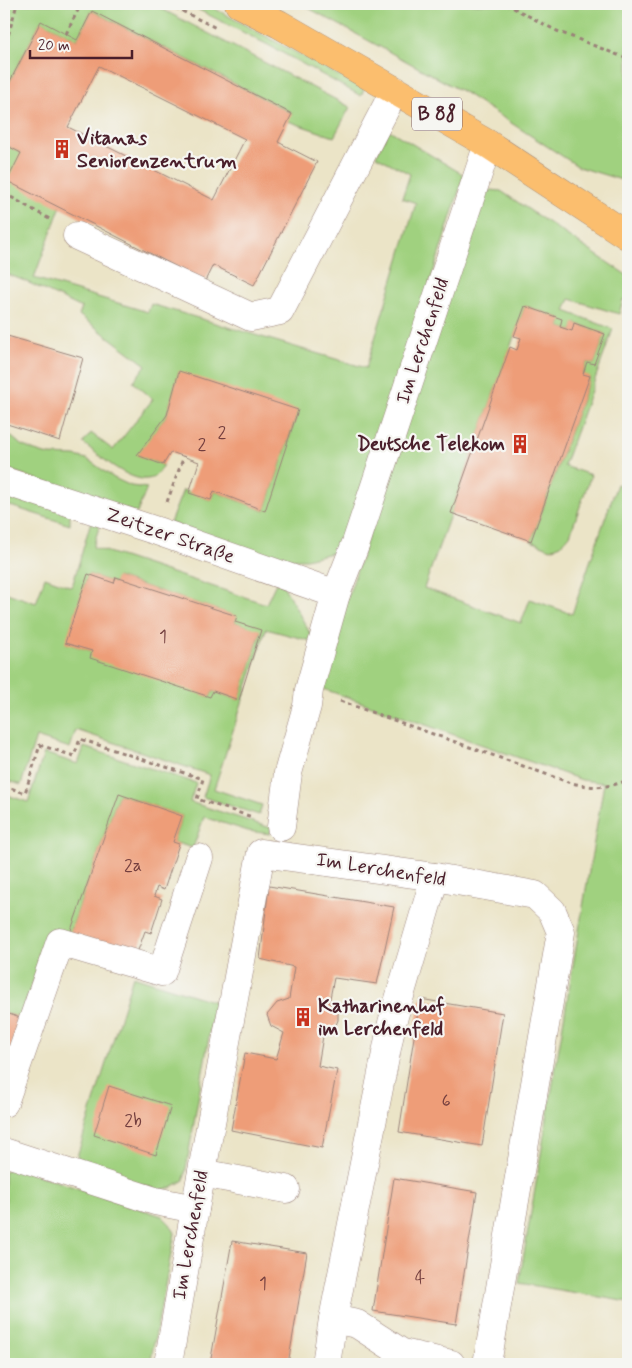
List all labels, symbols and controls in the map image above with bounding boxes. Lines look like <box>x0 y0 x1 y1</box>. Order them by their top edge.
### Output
scale bar <box>30 28 132 60</box>
text: 20 m <box>38 36 70 56</box>
road number: B 88 <box>412 98 462 130</box>
place label: Vitanas Seniorenzentrum <box>77 125 237 175</box>
building icon: Vitanas Seniorenzentrum <box>51 138 73 160</box>
street label: Im Lerchenfeld <box>390 274 456 408</box>
house number: 2 <box>218 421 227 445</box>
place label: Deutsche Telekom <box>357 431 505 458</box>
house number: 2 <box>198 433 207 457</box>
building icon: Deutsche Telekom <box>509 433 531 455</box>
street label: Zeitzer Straße <box>102 501 238 571</box>
house number: 1 <box>159 625 167 649</box>
street label: Im Lerchenfeld <box>314 846 448 894</box>
house number: 2a <box>124 854 142 878</box>
place label: Katharinenhof im Lerchenfeld <box>318 993 445 1043</box>
building icon: Katharinenhof im Lerchenfeld <box>292 1006 314 1028</box>
house number: 6 <box>441 1089 451 1113</box>
house number: 2b <box>124 1109 142 1133</box>
street label: Im Lerchenfeld <box>166 1168 216 1302</box>
house number: 4 <box>415 1266 425 1290</box>
house number: 1 <box>259 1272 267 1296</box>

